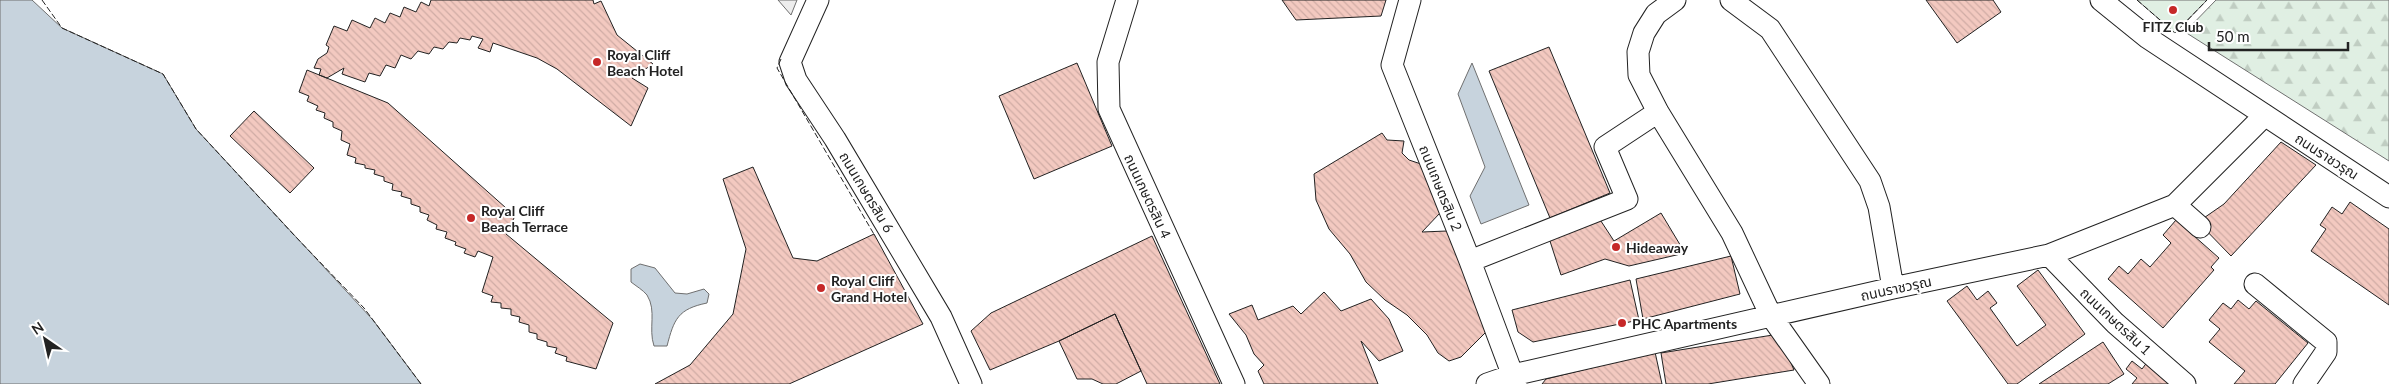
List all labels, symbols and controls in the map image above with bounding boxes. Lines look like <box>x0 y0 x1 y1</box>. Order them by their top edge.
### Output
marker: FITZ Club <box>2167 4 2179 16</box>
place label: FITZ Club <box>2143 18 2204 35</box>
scale bar <box>2209 20 2348 52</box>
text: 50 m <box>2216 27 2250 45</box>
place label: Royal Cliff Beach Hotel <box>607 46 683 79</box>
marker: Royal Cliff Beach Hotel <box>591 56 603 68</box>
street label: ถนนราชวรุณ <box>2292 129 2362 184</box>
street label: ถนนเกษตรสิน 2 <box>1416 143 1466 233</box>
street label: ถนนเกษตรสิน 6 <box>836 149 898 235</box>
street label: ถนนเกษตรสิน 4 <box>1121 151 1175 241</box>
place label: Royal Cliff Beach Terrace <box>481 202 569 235</box>
marker: Royal Cliff Beach Terrace <box>465 212 477 224</box>
place label: Hideaway <box>1626 239 1689 256</box>
marker: Hideaway <box>1610 241 1622 253</box>
place label: Royal Cliff Grand Hotel <box>831 272 907 305</box>
street label: ถนนราชวรุณ <box>1859 272 1933 305</box>
marker: Royal Cliff Grand Hotel <box>815 282 827 294</box>
street label: ถนนเกษตรสิน 1 <box>2077 284 2155 358</box>
north arrow <box>20 314 70 364</box>
place label: PHC Apartments <box>1632 315 1737 332</box>
marker: PHC Apartments <box>1616 317 1628 329</box>
text: N <box>28 318 47 338</box>

